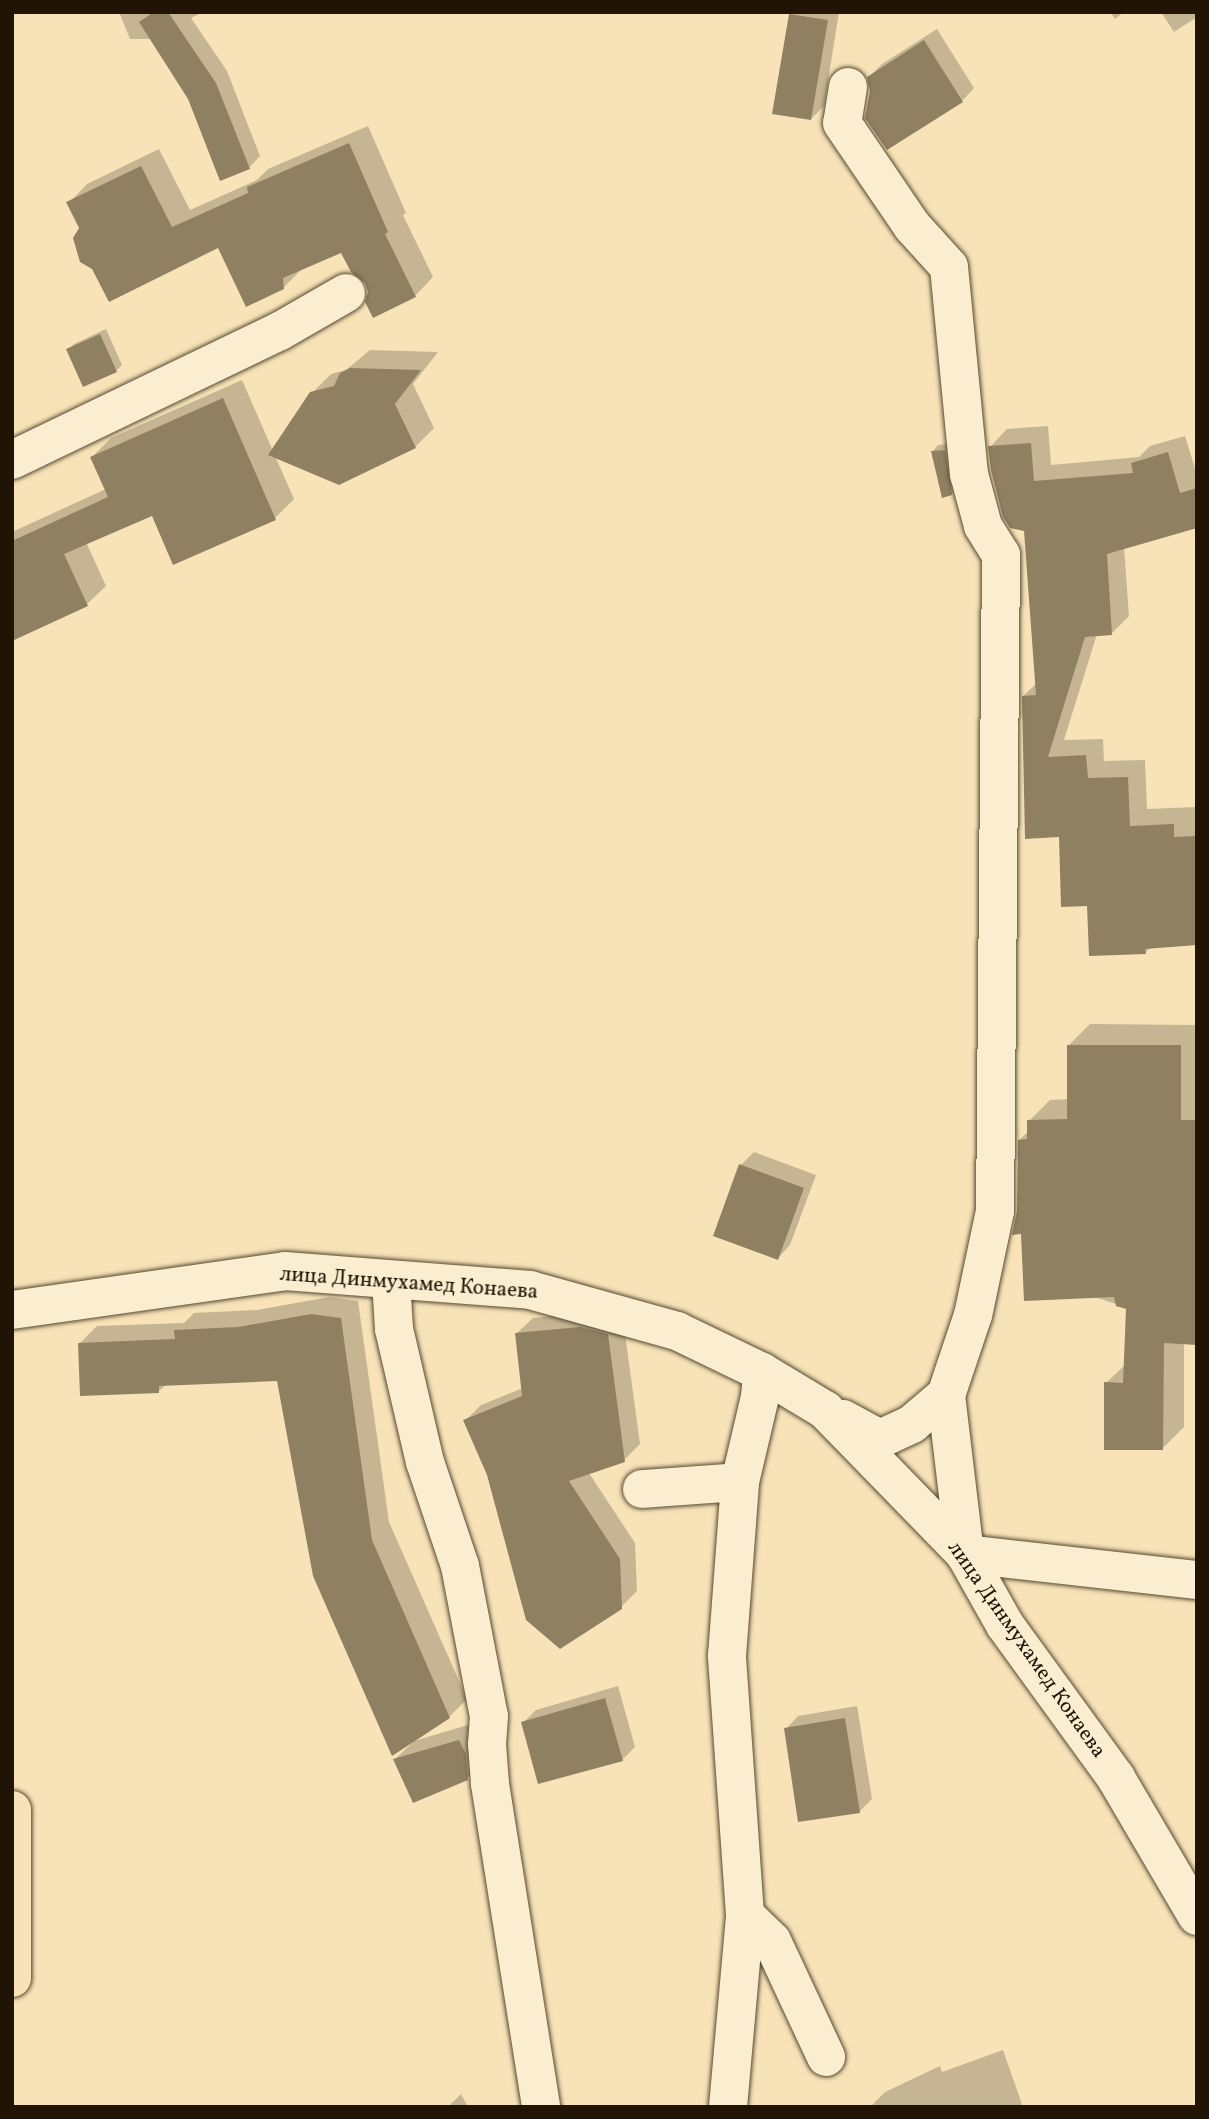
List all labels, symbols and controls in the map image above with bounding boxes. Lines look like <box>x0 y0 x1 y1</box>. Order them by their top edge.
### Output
street label: лица Динмухамед Конаева <box>279 1262 539 1306</box>
street label: лица Динмухамед Конаева <box>941 1537 1111 1763</box>

